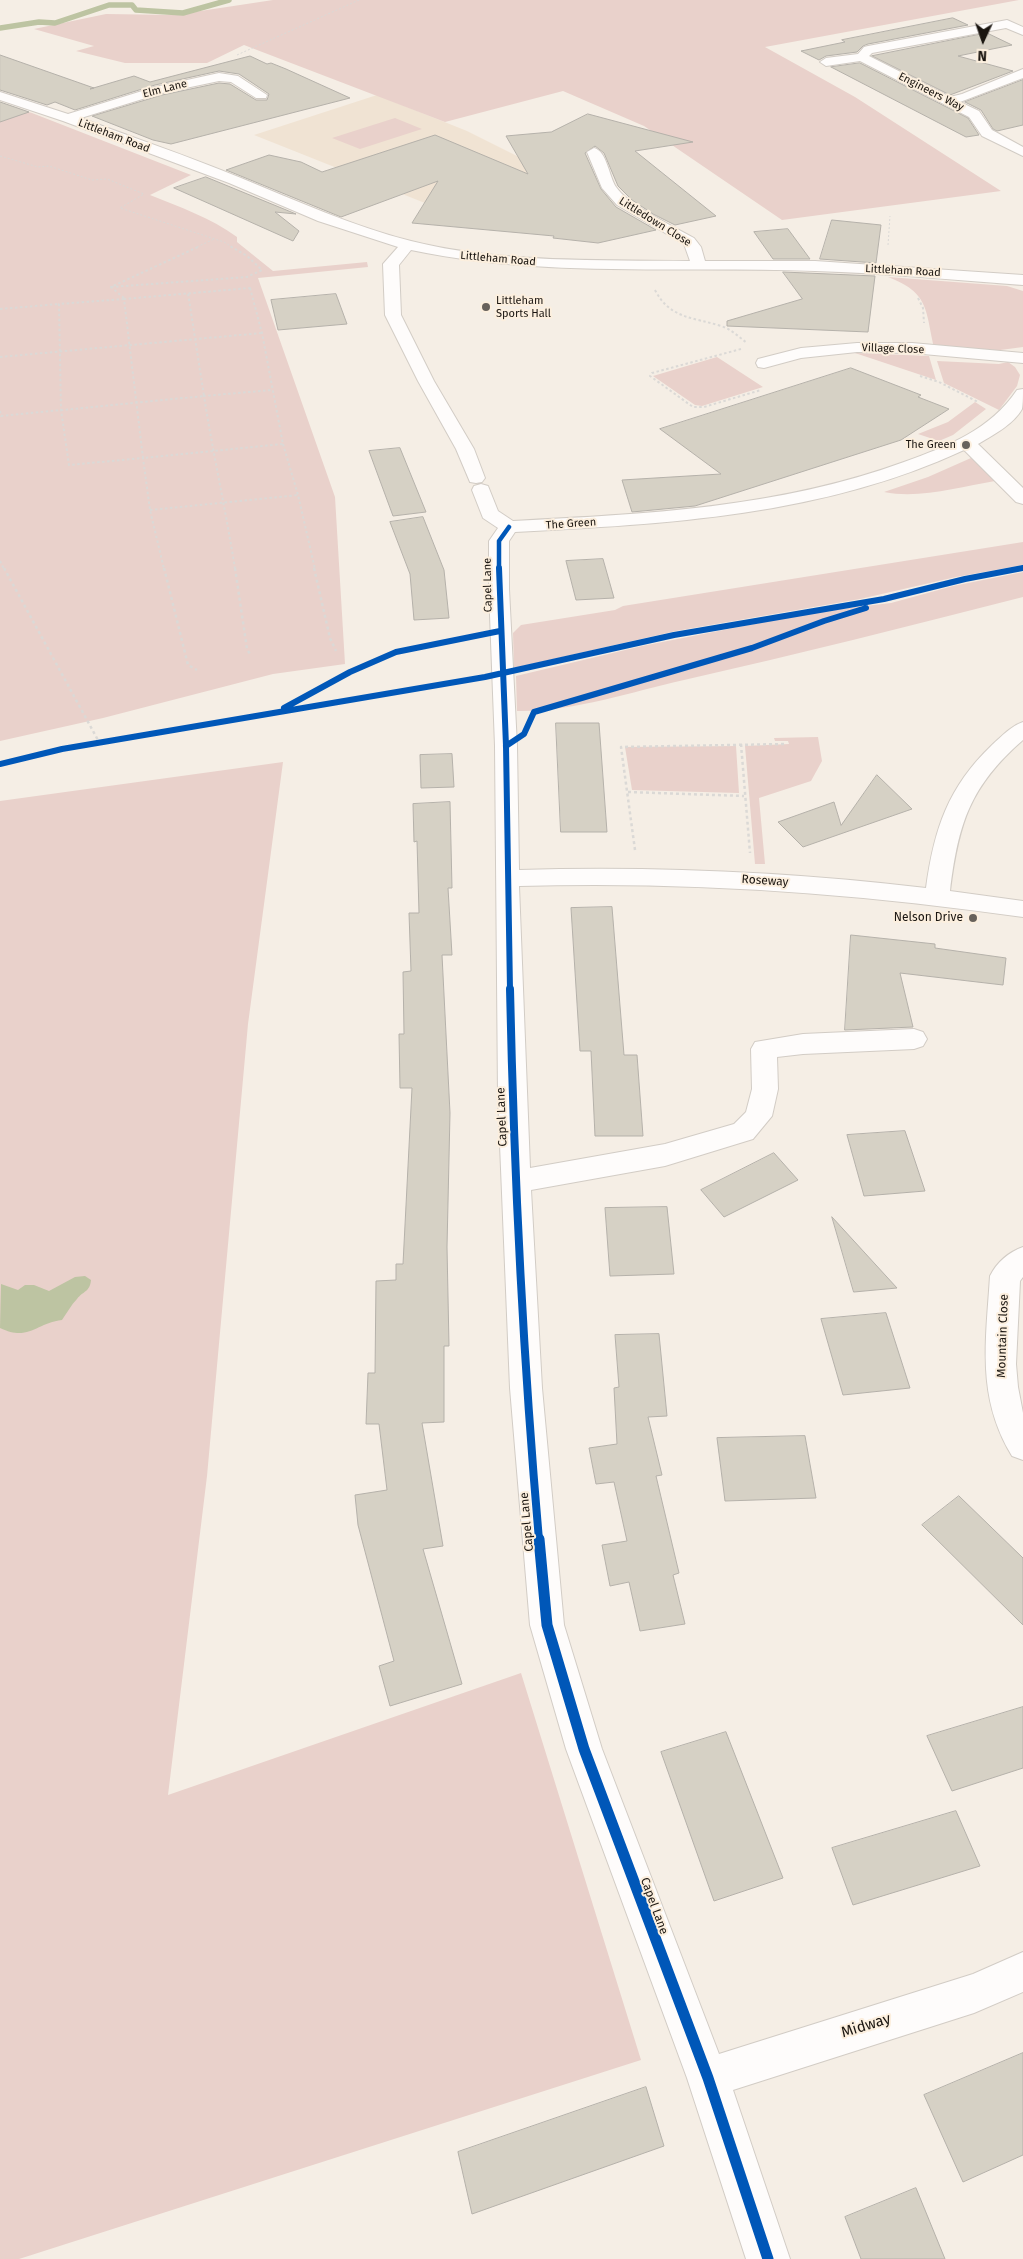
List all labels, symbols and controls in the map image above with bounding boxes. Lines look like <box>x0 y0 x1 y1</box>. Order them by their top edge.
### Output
north arrow <box>958 15 1008 65</box>
text: N <box>977 47 987 64</box>
street label: Engineers Way <box>896 70 966 114</box>
street label: Elm Lane <box>141 77 189 101</box>
street label: Littleham Road <box>76 116 152 156</box>
street label: Littledown Close <box>616 195 694 249</box>
street label: Littleham Road <box>460 249 536 269</box>
street label: Littleham Road <box>865 262 941 280</box>
place label: Littleham Sports Hall <box>496 294 551 320</box>
marker: Littleham Sports Hall <box>480 301 492 313</box>
street label: Village Close <box>861 341 925 357</box>
place label: The Green <box>906 438 956 452</box>
marker: The Green <box>960 439 972 451</box>
street label: The Green <box>545 516 597 532</box>
street label: Capel Lane <box>481 558 495 612</box>
street label: Roseway <box>741 872 789 890</box>
place label: Nelson Drive <box>894 911 963 925</box>
marker: Nelson Drive <box>967 912 979 924</box>
street label: Capel Lane <box>494 1087 510 1147</box>
street label: Mountain Close <box>994 1294 1012 1378</box>
street label: Capel Lane <box>517 1492 537 1552</box>
street label: Capel Lane <box>637 1876 671 1936</box>
street label: Midway <box>839 2010 893 2042</box>

